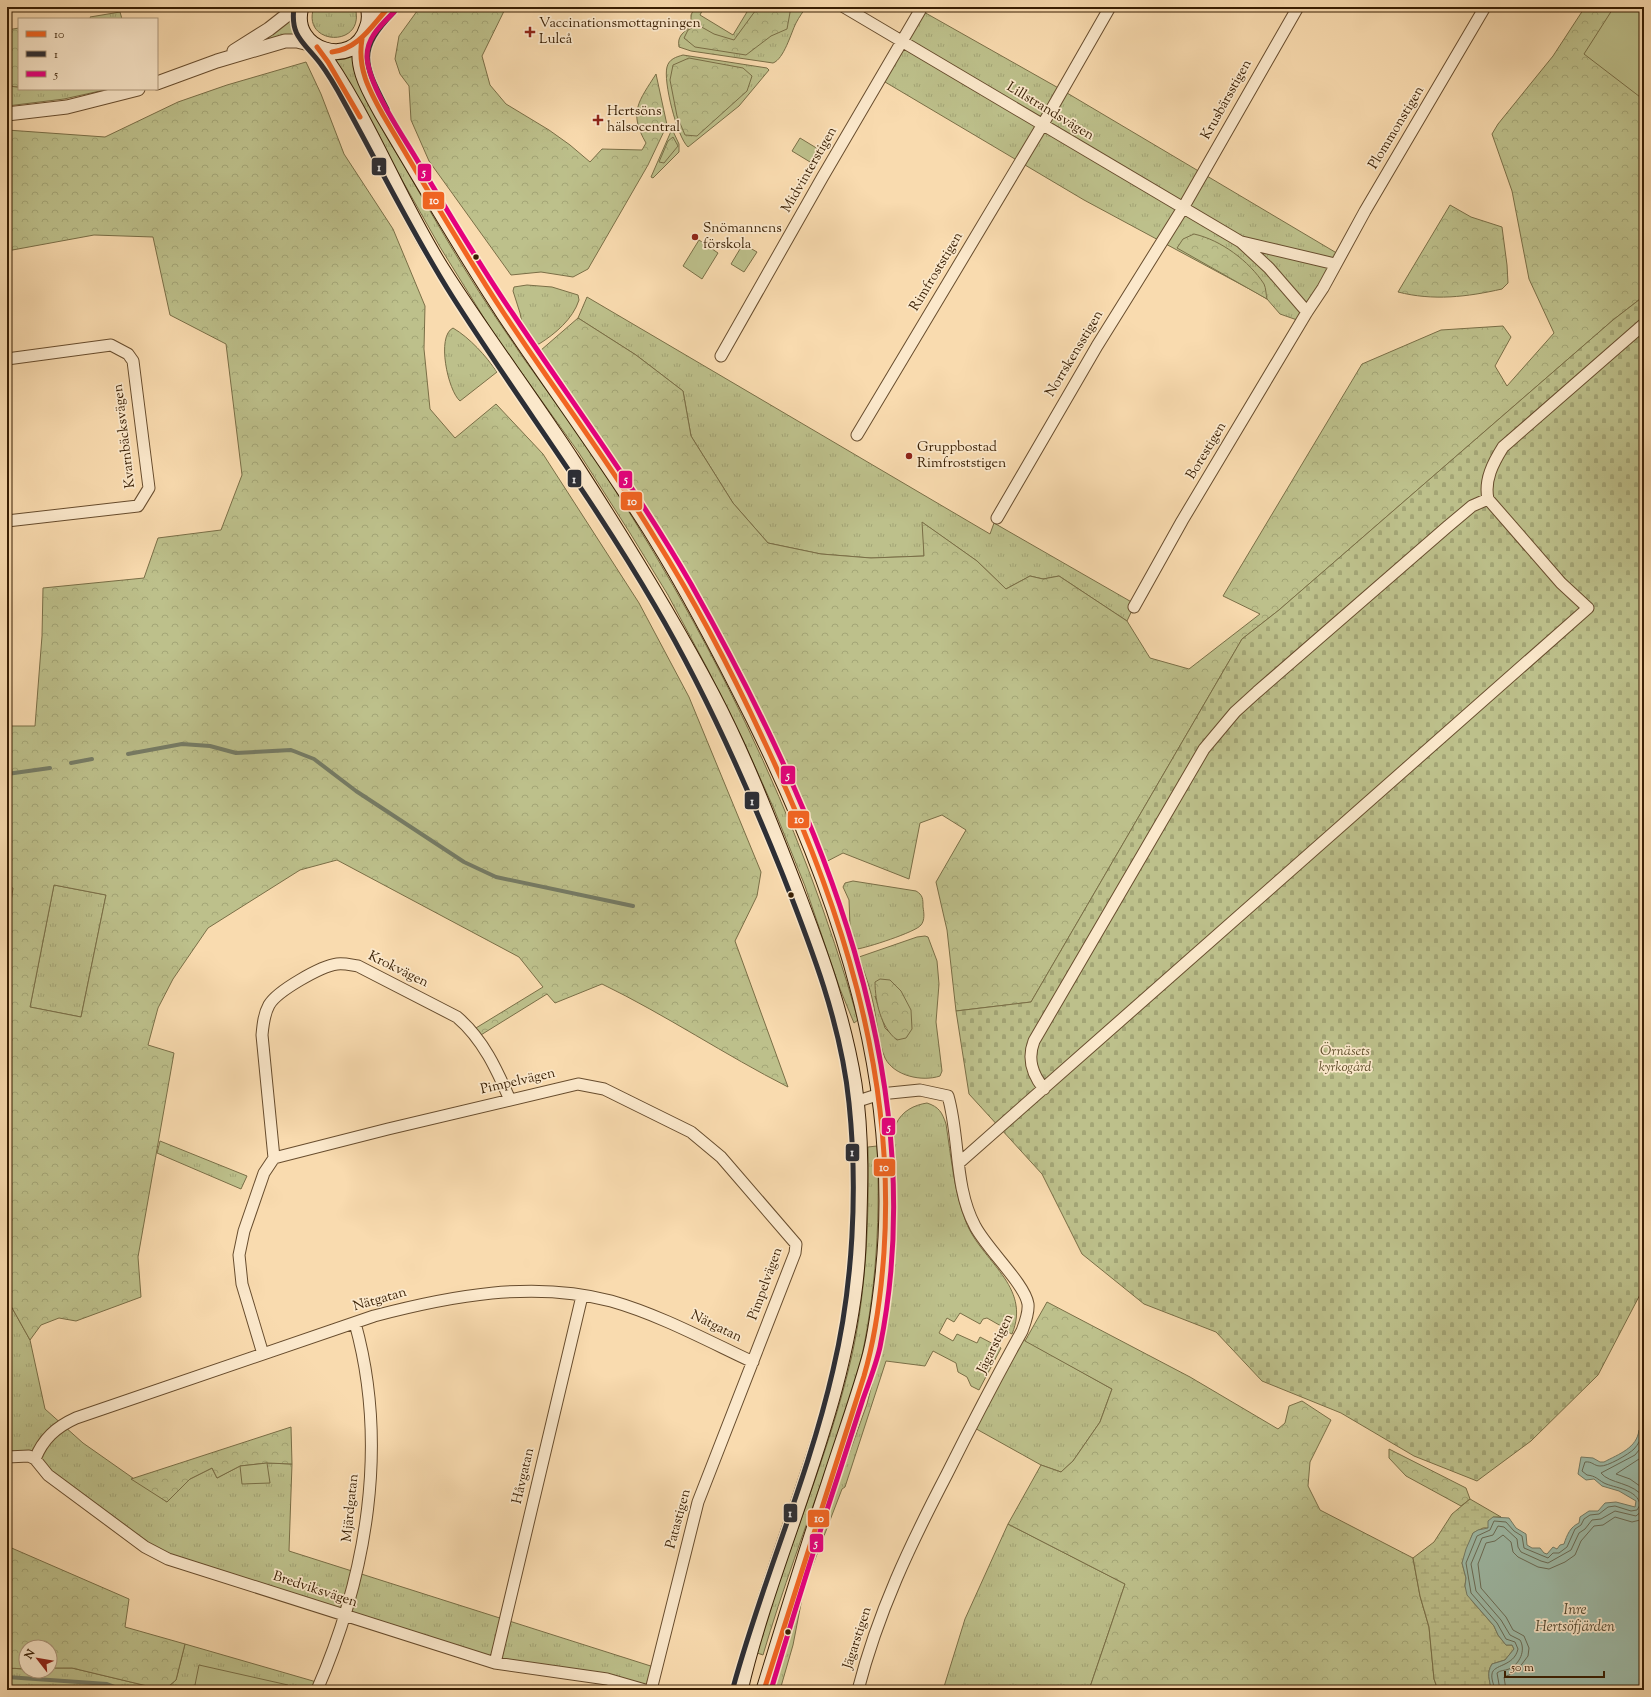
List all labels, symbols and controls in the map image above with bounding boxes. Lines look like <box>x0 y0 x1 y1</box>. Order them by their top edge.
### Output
place label: Vaccinationsmottagningen Luleå <box>539 14 701 50</box>
legend <box>18 18 158 90</box>
text: 10 <box>54 26 64 44</box>
marker: Vaccinationsmottagningen Luleå <box>524 26 536 38</box>
text: 1 <box>54 46 58 64</box>
street label: Krusbärsstigen <box>1197 56 1257 144</box>
text: 5 <box>53 66 58 84</box>
street label: Lillstrandsvägen <box>1002 78 1098 146</box>
street label: Plommonstigen <box>1364 83 1430 173</box>
place label: Hertsöns hälsocentral <box>607 102 680 138</box>
marker: Hertsöns hälsocentral <box>592 114 604 126</box>
street label: Midvinterstigen <box>777 123 843 217</box>
line badge: 1 <box>371 157 387 176</box>
text: 1 <box>376 160 381 176</box>
line badge: 5 <box>417 163 432 182</box>
text: 5 <box>421 165 426 181</box>
line badge: 10 <box>422 191 445 210</box>
text: 10 <box>428 193 439 209</box>
place label: Snömannens förskola <box>703 219 782 255</box>
street label: Rimfroststigen <box>905 229 969 315</box>
marker: Snömannens förskola <box>690 232 700 242</box>
unlabelled marker <box>471 252 481 262</box>
street label: Norrskensstigen <box>1041 307 1109 401</box>
street label: Kvarnbäcksvägen <box>109 383 141 489</box>
street label: Borestigen <box>1182 418 1232 484</box>
place label: Gruppbostad Rimfroststigen <box>917 438 1006 474</box>
marker: Gruppbostad Rimfroststigen <box>904 451 914 461</box>
line badge: 1 <box>567 469 582 488</box>
line badge: 5 <box>618 470 633 489</box>
text: 1 <box>571 472 576 488</box>
text: 5 <box>623 472 628 488</box>
line badge: 10 <box>620 491 643 511</box>
text: 10 <box>626 494 637 510</box>
line badge: 5 <box>780 765 796 785</box>
text: 5 <box>785 768 790 784</box>
line badge: 1 <box>744 791 760 810</box>
text: 1 <box>749 794 754 810</box>
line badge: 10 <box>787 810 810 829</box>
text: 10 <box>793 812 804 828</box>
unlabelled marker <box>786 890 796 900</box>
street label: Krokvägen <box>364 947 432 993</box>
park label: Örnäsets kyrkogård <box>1319 1041 1371 1078</box>
street label: Pimpelvägen <box>479 1064 557 1100</box>
line badge: 5 <box>881 1117 896 1136</box>
text: 5 <box>886 1120 891 1136</box>
line badge: 1 <box>845 1143 860 1162</box>
text: 1 <box>849 1145 854 1161</box>
line badge: 10 <box>873 1158 896 1177</box>
text: 10 <box>878 1160 889 1176</box>
street label: Pimpelvägen <box>744 1245 788 1323</box>
street label: Nätgatan <box>351 1283 409 1317</box>
street label: Nätgatan <box>687 1306 745 1348</box>
street label: Jägarstigen <box>972 1311 1019 1378</box>
street label: Håvgatan <box>508 1446 540 1506</box>
street label: Mjärdgatan <box>337 1473 365 1543</box>
street label: Patastigen <box>661 1487 697 1551</box>
line badge: 1 <box>783 1503 798 1523</box>
text: 1 <box>787 1506 792 1522</box>
line badge: 10 <box>807 1509 830 1528</box>
text: 10 <box>813 1511 824 1527</box>
line badge: 5 <box>809 1533 824 1553</box>
text: 5 <box>813 1536 818 1552</box>
street label: Bredviksvägen <box>270 1567 360 1613</box>
water label: Inre Hertsöfjärden <box>1535 1600 1615 1638</box>
street label: Jägarstigen <box>838 1604 877 1673</box>
unlabelled marker <box>783 1627 793 1637</box>
north arrow <box>18 1639 58 1679</box>
text: N <box>21 1646 40 1663</box>
scale bar <box>1505 1653 1604 1679</box>
text: 50 m <box>1510 1659 1534 1677</box>

